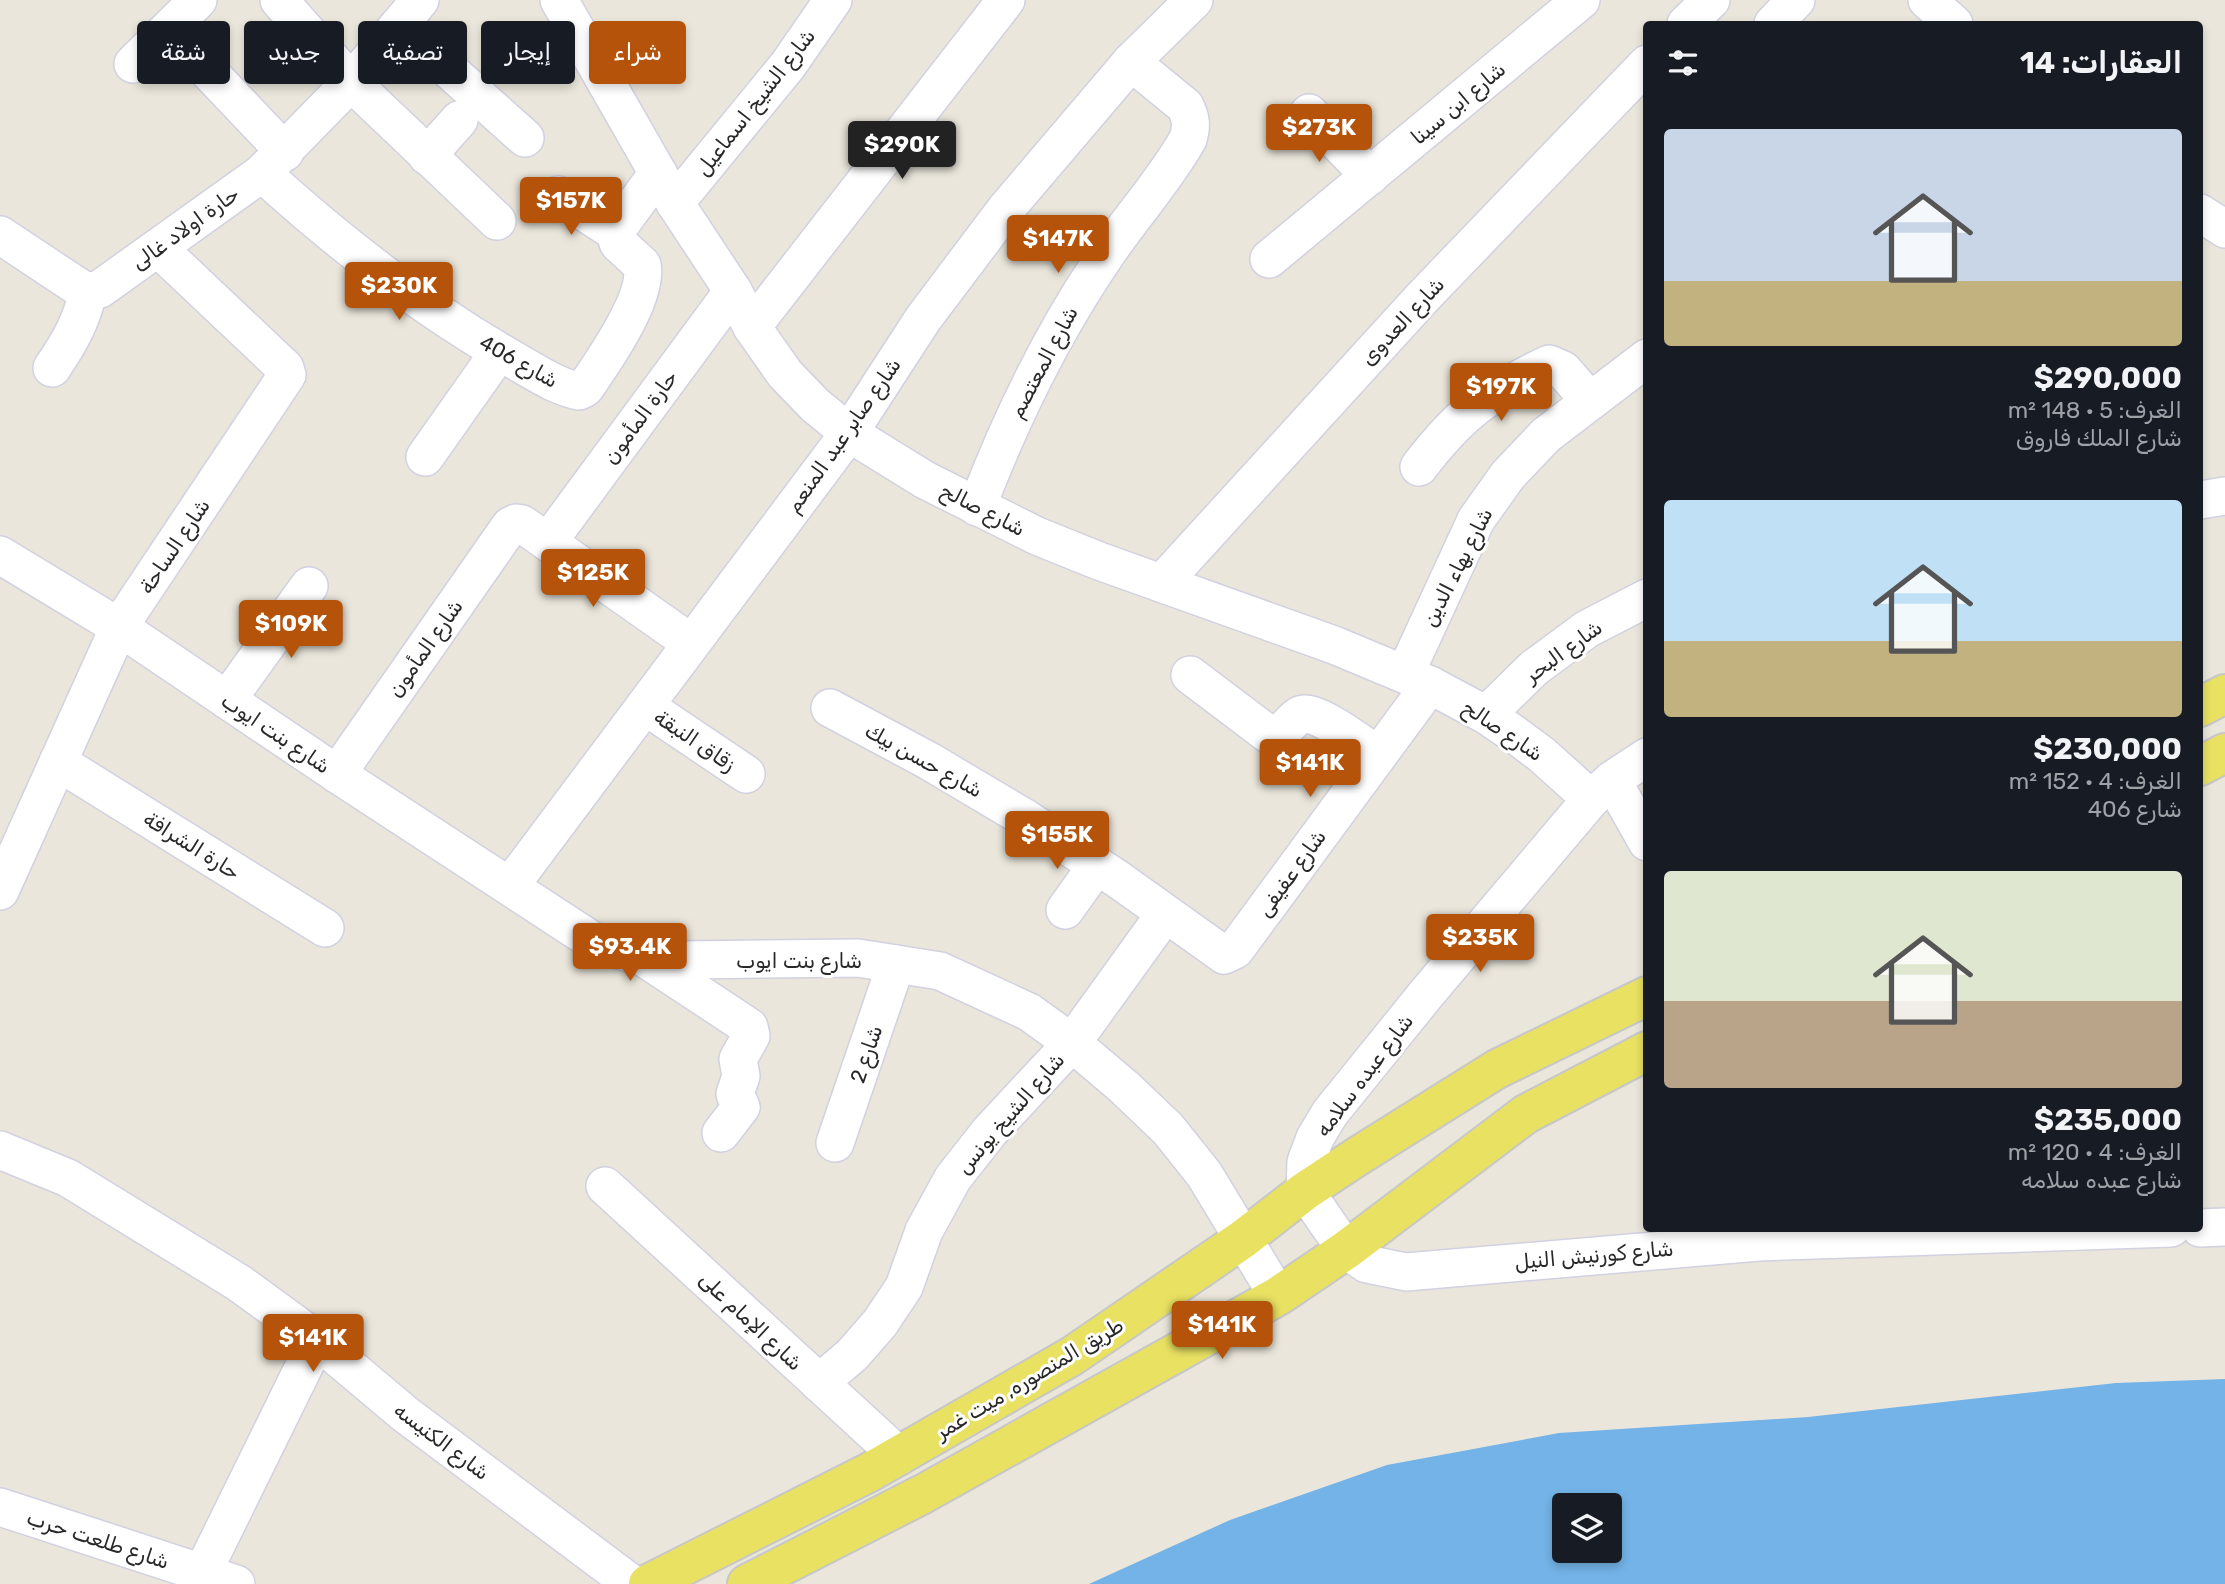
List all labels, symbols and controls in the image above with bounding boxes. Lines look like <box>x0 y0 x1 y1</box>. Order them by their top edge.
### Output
chip: شقة <box>137 21 230 84</box>
chip: جديد <box>244 21 344 84</box>
chip: تصفية <box>358 21 467 84</box>
chip: إيجار <box>481 21 575 84</box>
chip: شراء <box>589 21 686 84</box>
street label: شارع الشيخ اسماعيل <box>690 24 822 182</box>
icon: filters <box>1664 44 1702 82</box>
text: العقارات: 14 <box>2020 45 2182 81</box>
street label: شارع ابن سينا <box>1406 56 1512 151</box>
pin: $273K <box>1270 104 1368 164</box>
text: $273K <box>1282 113 1356 141</box>
pin: $290K <box>853 122 951 181</box>
text: $290K <box>864 130 940 158</box>
icon: home <box>1860 175 1986 301</box>
pin: $157K <box>522 177 620 237</box>
street label: حارة اولاد غالى <box>126 181 244 276</box>
text: $157K <box>536 186 606 214</box>
pin: $147K <box>1009 216 1107 275</box>
text: $147K <box>1023 224 1093 252</box>
pin: $230K <box>350 262 448 322</box>
text: $230K <box>361 271 437 299</box>
street label: شارع العدوى <box>1355 272 1451 372</box>
street label: شارع المعتصم <box>1003 302 1085 423</box>
street label: شارع 406 <box>474 329 563 395</box>
street label: شارع صابر عبد المنعم <box>780 353 908 518</box>
text: $290,000 <box>2034 360 2182 396</box>
pin: $197K <box>1452 364 1550 423</box>
street label: حارة المأمون <box>598 365 682 469</box>
text: $197K <box>1466 372 1536 400</box>
text: الغرف: 5 · 148 m² <box>2008 396 2182 424</box>
text: شارع الملك فاروق <box>2016 424 2182 452</box>
street label: شارع صالح <box>935 477 1030 543</box>
street label: شارع الساحة <box>133 494 217 599</box>
street label: شارع بهاء الدين <box>1416 503 1499 631</box>
icon: home <box>1860 546 1986 672</box>
pin: $125K <box>544 550 642 609</box>
text: $125K <box>557 558 629 586</box>
street label: شارع المأمون <box>382 594 470 703</box>
pin: $109K <box>242 600 340 660</box>
text: $109K <box>255 609 327 637</box>
street label: شارع البحر <box>1518 614 1608 690</box>
street label: شارع بنت ايوب <box>216 687 335 780</box>
street label: شارع صالح <box>1457 694 1548 768</box>
street label: زقاق النبقة <box>649 704 741 776</box>
street label: شارع حسن بيك <box>860 717 987 804</box>
text: $230,000 <box>2033 731 2182 767</box>
pin: $141K <box>1261 740 1359 799</box>
text: $141K <box>1276 748 1344 776</box>
text: الغرف: 4 · 152 m² <box>2009 767 2182 795</box>
text: شارع 406 <box>2088 795 2182 823</box>
street label: حارة الشرافة <box>139 805 245 885</box>
pin: $155K <box>1008 812 1106 871</box>
text: $155K <box>1021 820 1093 848</box>
street label: شارع عفيفى <box>1251 824 1333 923</box>
pin: $235K <box>1431 914 1529 974</box>
icon: home <box>1860 917 1986 1043</box>
pin: $93.4K <box>573 923 687 983</box>
text: $235K <box>1442 923 1518 951</box>
text: $93.4K <box>589 932 671 960</box>
street label: شارع بنت ايوب <box>736 948 862 975</box>
street label: شارع عبده سلامه <box>1310 1009 1420 1142</box>
street label: شارع 2 <box>845 1022 889 1087</box>
street label: شارع الشيخ يونس <box>951 1047 1071 1180</box>
text: $235,000 <box>2034 1102 2182 1138</box>
text: الغرف: 4 · 120 m² <box>2008 1138 2182 1166</box>
text: شارع عبده سلامه <box>2021 1166 2182 1194</box>
street label: شارع كورنيش النيل <box>1514 1236 1675 1276</box>
street label: شارع الإمام على <box>692 1267 808 1377</box>
pin: $141K <box>1173 1302 1271 1361</box>
text: $141K <box>1188 1310 1256 1338</box>
street label: طريق المنصوره, ميت غمر <box>929 1312 1128 1445</box>
pin: $141K <box>264 1314 362 1374</box>
text: $141K <box>279 1323 347 1351</box>
street label: شارع الكنيسه <box>388 1397 495 1487</box>
map controls <box>1552 1493 1622 1563</box>
button: layers <box>1552 1493 1622 1563</box>
street label: شارع طلعت حرب <box>23 1504 172 1576</box>

